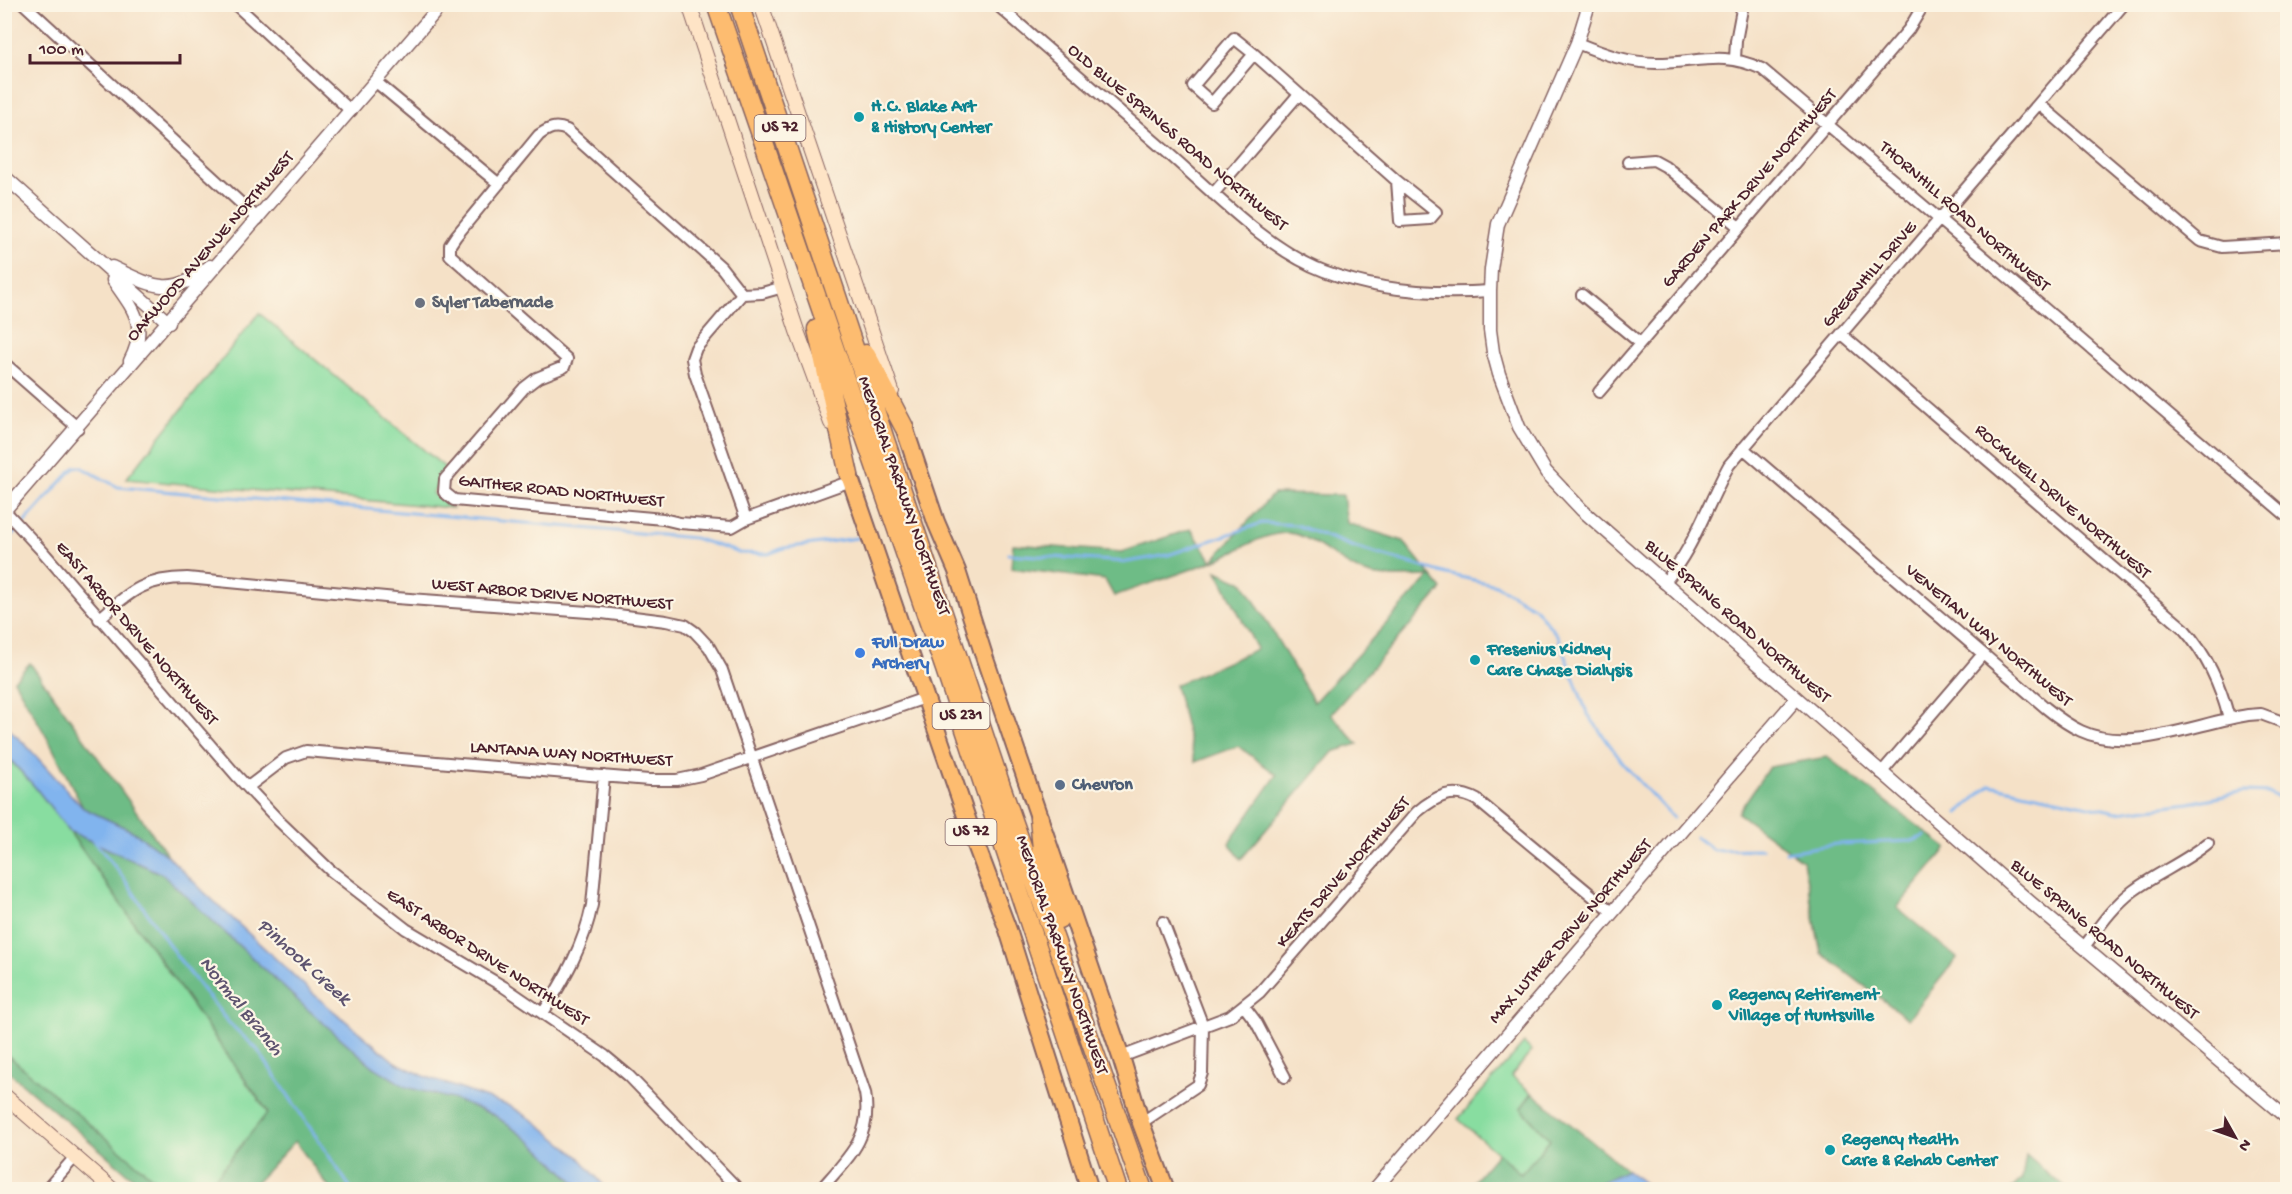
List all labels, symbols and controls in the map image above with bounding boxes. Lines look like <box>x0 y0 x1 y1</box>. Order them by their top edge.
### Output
scale bar <box>30 27 180 65</box>
text: 100 m <box>38 40 84 61</box>
street label: OLD BLUE SPRINGS ROAD NORTHWEST <box>1063 40 1292 237</box>
street label: GARDEN PARK DRIVE NORTHWEST <box>1658 85 1843 293</box>
place label: H.C. Blake Art & History Center <box>871 97 994 139</box>
marker: H.C. Blake Art & History Center <box>852 110 866 124</box>
road number: US 72 <box>754 115 806 141</box>
street label: THORNHILL ROAD NORTHWEST <box>1874 137 2054 298</box>
street label: OAKWOOD AVENUE NORTHWEST <box>123 147 300 346</box>
street label: GREENHILL DRIVE <box>1818 217 1922 332</box>
place label: Syler Tabernacle <box>432 293 554 314</box>
marker: Syler Tabernacle <box>413 296 427 310</box>
street label: MEMORIAL PARKWAY NORTHWEST <box>852 374 954 619</box>
street label: ROCKWELL DRIVE NORTHWEST <box>1970 420 2155 585</box>
street label: GAITHER ROAD NORTHWEST <box>457 471 666 513</box>
street label: BLUE SPRING ROAD NORTHWEST <box>1639 535 1835 709</box>
street label: EAST ARBOR DRIVE NORTHWEST <box>50 538 222 731</box>
street label: VENETIAN WAY NORTHWEST <box>1899 559 2077 713</box>
street label: WEST ARBOR DRIVE NORTHWEST <box>431 574 674 616</box>
place label: Full Draw Archery <box>871 633 945 675</box>
place label: Fresenius Kidney Care Chase Dialysis <box>1486 640 1633 682</box>
marker: Full Draw Archery <box>853 646 867 660</box>
marker: Fresenius Kidney Care Chase Dialysis <box>1468 653 1482 667</box>
road number: US 231 <box>932 703 990 729</box>
street label: LANTANA WAY NORTHWEST <box>469 737 674 773</box>
place label: Chevron <box>1071 775 1133 796</box>
marker: Chevron <box>1053 778 1067 792</box>
street label: KEATS DRIVE NORTHWEST <box>1273 792 1416 953</box>
road number: US 72 <box>946 819 996 845</box>
street label: MEMORIAL PARKWAY NORTHWEST <box>1010 833 1112 1078</box>
street label: MAX LUTHER DRIVE NORTHWEST <box>1485 834 1658 1029</box>
street label: BLUE SPRING ROAD NORTHWEST <box>2005 855 2203 1026</box>
street label: EAST ARBOR DRIVE NORTHWEST <box>382 885 593 1032</box>
water label: Pinhook Creek <box>252 915 356 1012</box>
water label: Normal Branch <box>193 953 287 1061</box>
place label: Regency Retirement Village of Huntsville <box>1728 985 1880 1027</box>
marker: Regency Retirement Village of Huntsville <box>1710 998 1724 1012</box>
north arrow <box>2205 1107 2265 1167</box>
place label: Regency Health Care & Rehab Center <box>1841 1130 2000 1172</box>
text: N <box>2233 1134 2254 1155</box>
marker: Regency Health Care & Rehab Center <box>1823 1143 1837 1157</box>

